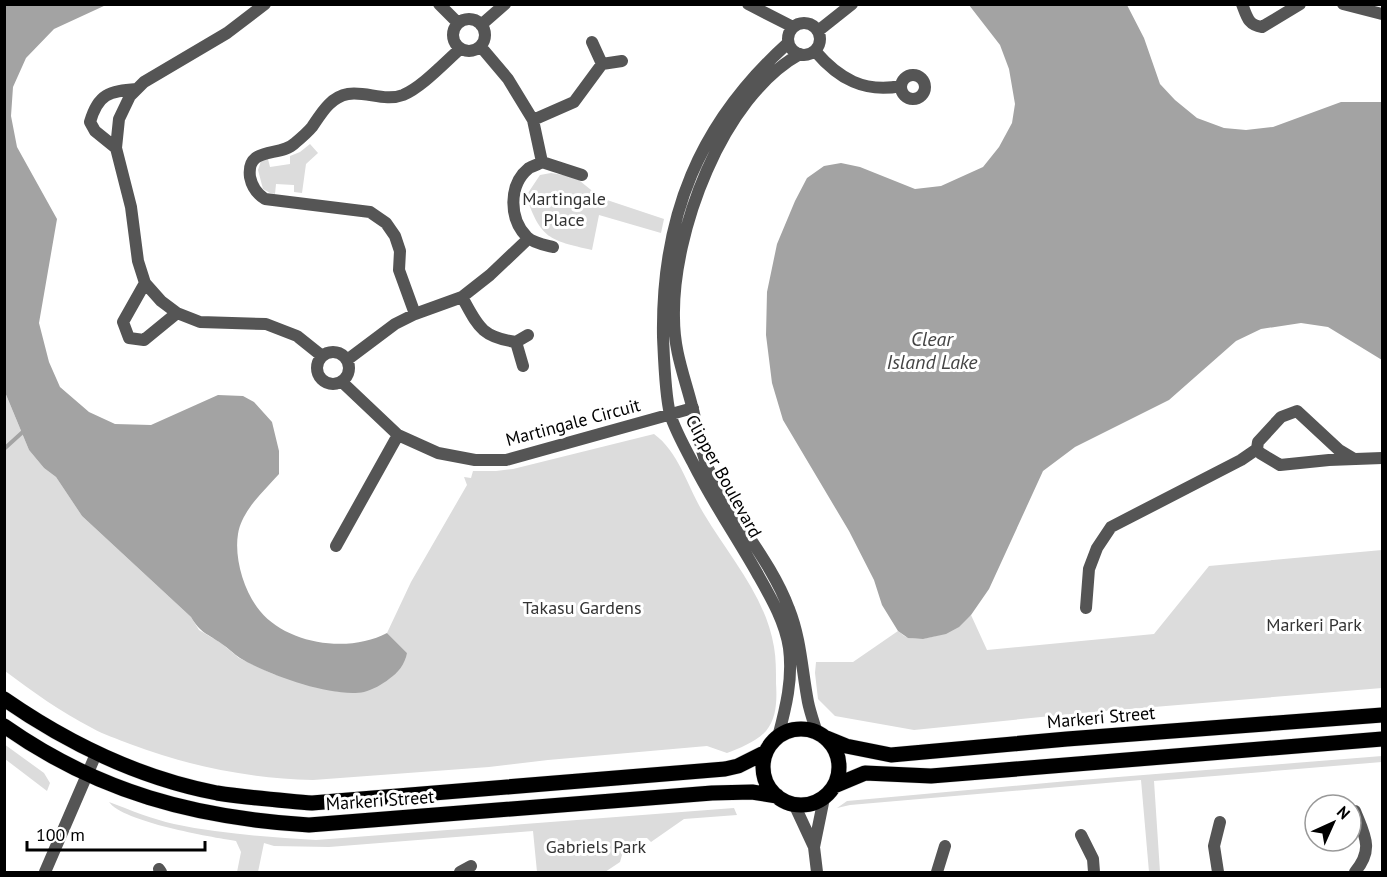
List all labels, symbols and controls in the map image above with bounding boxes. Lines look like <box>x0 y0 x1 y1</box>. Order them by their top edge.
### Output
park label: Martingale Place <box>522 187 606 231</box>
water label: Clear Island Lake <box>886 326 978 375</box>
street label: Martingale Circuit <box>503 393 643 451</box>
street label: Clipper Boulevard <box>681 410 767 542</box>
park label: Takasu Gardens <box>523 596 641 619</box>
park label: Markeri Park <box>1266 613 1362 636</box>
street label: Markeri Street <box>1046 701 1156 733</box>
street label: Markeri Street <box>325 785 435 815</box>
north arrow <box>1303 793 1363 853</box>
text: N <box>1333 802 1354 823</box>
scale bar <box>27 814 206 852</box>
text: 100 m <box>36 823 85 846</box>
park label: Gabriels Park <box>546 835 647 858</box>

